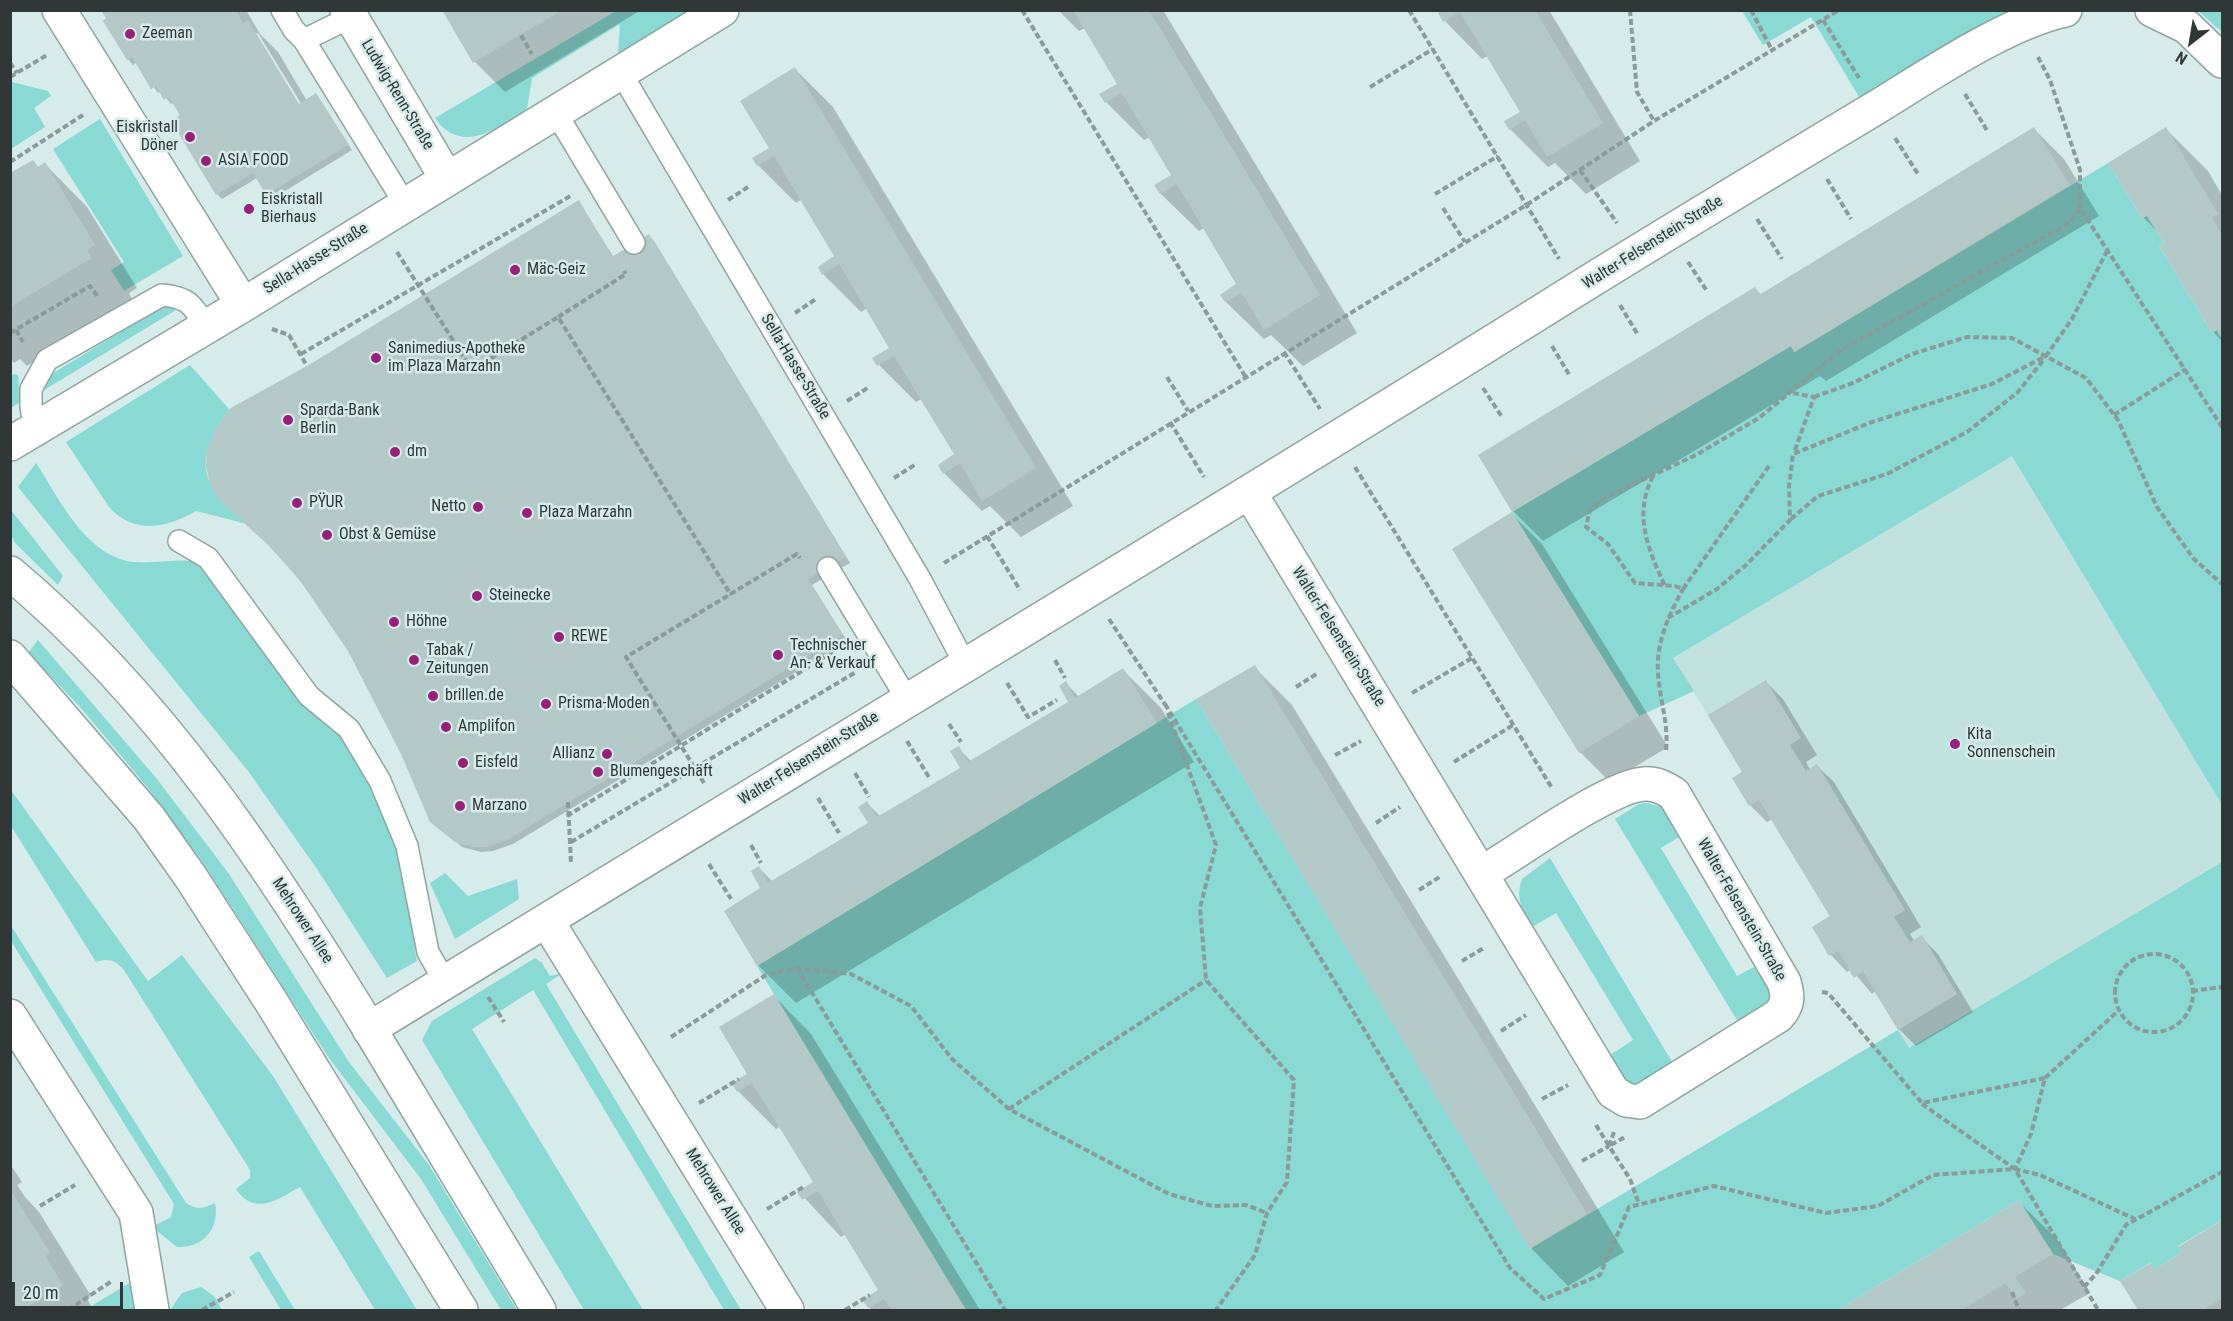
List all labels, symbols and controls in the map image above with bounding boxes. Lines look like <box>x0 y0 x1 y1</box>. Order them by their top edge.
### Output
north arrow <box>2161 12 2221 72</box>
place label: Zeeman <box>142 24 193 44</box>
marker: Zeeman <box>123 27 137 41</box>
street label: Ludwig-Renn-Straße <box>356 36 438 154</box>
text: N <box>2172 47 2191 69</box>
place label: Eiskristall Döner <box>116 118 178 156</box>
marker: Eiskristall Döner <box>183 130 197 144</box>
place label: ASIA FOOD <box>218 151 289 171</box>
marker: ASIA FOOD <box>199 154 213 168</box>
place label: Eiskristall Bierhaus <box>261 190 323 228</box>
street label: Walter-Felsenstein-Straße <box>1579 192 1727 294</box>
marker: Eiskristall Bierhaus <box>242 202 256 216</box>
street label: Sella-Hasse-Straße <box>260 219 372 299</box>
place label: Mäc-Geiz <box>527 260 586 280</box>
marker: Mäc-Geiz <box>508 263 522 277</box>
street label: Sella-Hasse-Straße <box>756 311 834 423</box>
place label: Sanimedius-Apotheke im Plaza Marzahn <box>388 339 525 377</box>
marker: Sanimedius-Apotheke im Plaza Marzahn <box>369 351 383 365</box>
place label: Sparda-Bank Berlin <box>300 401 380 439</box>
marker: Sparda-Bank Berlin <box>281 413 295 427</box>
place label: dm <box>407 442 427 462</box>
marker: dm <box>388 445 402 459</box>
place label: PŸUR <box>309 493 343 513</box>
marker: PŸUR <box>290 496 304 510</box>
place label: Netto <box>431 497 466 517</box>
marker: Netto <box>471 500 485 514</box>
place label: Plaza Marzahn <box>539 503 632 523</box>
marker: Plaza Marzahn <box>520 506 534 520</box>
place label: Obst & Gemüse <box>339 525 436 545</box>
marker: Obst & Gemüse <box>320 528 334 542</box>
street label: Walter-Felsenstein-Straße <box>1287 563 1389 711</box>
place label: Steinecke <box>489 586 550 606</box>
marker: Steinecke <box>470 589 484 603</box>
place label: Höhne <box>406 612 447 632</box>
marker: Höhne <box>387 615 401 629</box>
place label: REWE <box>571 627 608 647</box>
marker: REWE <box>552 630 566 644</box>
place label: Technischer An- & Verkauf <box>790 636 876 674</box>
place label: Tabak / Zeitungen <box>426 641 489 679</box>
marker: Technischer An- & Verkauf <box>771 648 785 662</box>
marker: Tabak / Zeitungen <box>407 653 421 667</box>
place label: brillen.de <box>445 686 504 706</box>
marker: brillen.de <box>426 689 440 703</box>
place label: Prisma-Moden <box>558 694 650 714</box>
marker: Prisma-Moden <box>539 697 553 711</box>
street label: Walter-Felsenstein-Straße <box>735 708 883 810</box>
place label: Amplifon <box>458 717 515 737</box>
marker: Amplifon <box>439 720 453 734</box>
place label: Kita Sonnenschein <box>1967 725 2055 763</box>
marker: Kita Sonnenschein <box>1948 737 1962 751</box>
place label: Allianz <box>552 744 595 764</box>
marker: Allianz <box>600 747 614 761</box>
place label: Eisfeld <box>475 753 518 773</box>
marker: Eisfeld <box>456 756 470 770</box>
place label: Blumengeschäft <box>610 762 713 782</box>
marker: Blumengeschäft <box>591 765 605 779</box>
place label: Marzano <box>472 796 527 816</box>
marker: Marzano <box>453 799 467 813</box>
street label: Walter-Felsenstein-Straße <box>1692 835 1790 985</box>
street label: Mehrower Allee <box>267 875 337 967</box>
street label: Mehrower Allee <box>681 1145 749 1239</box>
scale bar <box>15 1270 126 1308</box>
text: 20 m <box>23 1282 58 1303</box>

